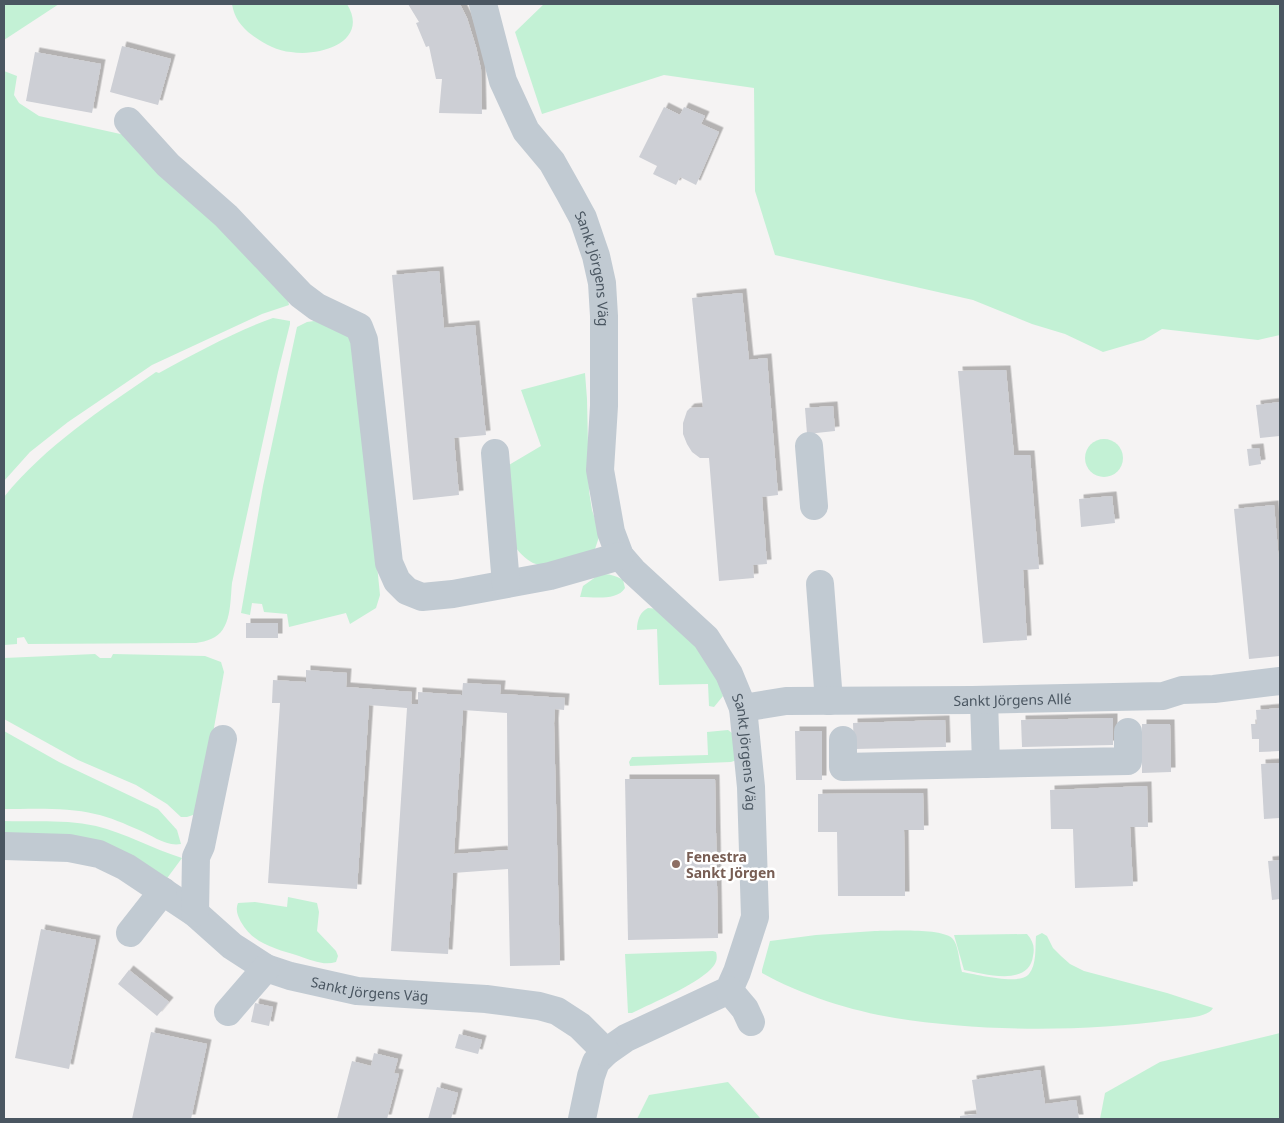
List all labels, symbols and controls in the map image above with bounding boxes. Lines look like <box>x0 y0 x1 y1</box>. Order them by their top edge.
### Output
street label: Sankt Jörgens Väg <box>571 207 614 326</box>
street label: Sankt Jörgens Allé <box>953 688 1072 710</box>
street label: Sankt Jörgens Väg <box>728 690 761 811</box>
place label: Fenestra Sankt Jörgen <box>686 847 775 882</box>
marker: Fenestra Sankt Jörgen <box>670 858 682 870</box>
street label: Sankt Jörgens Väg <box>309 972 429 1005</box>

